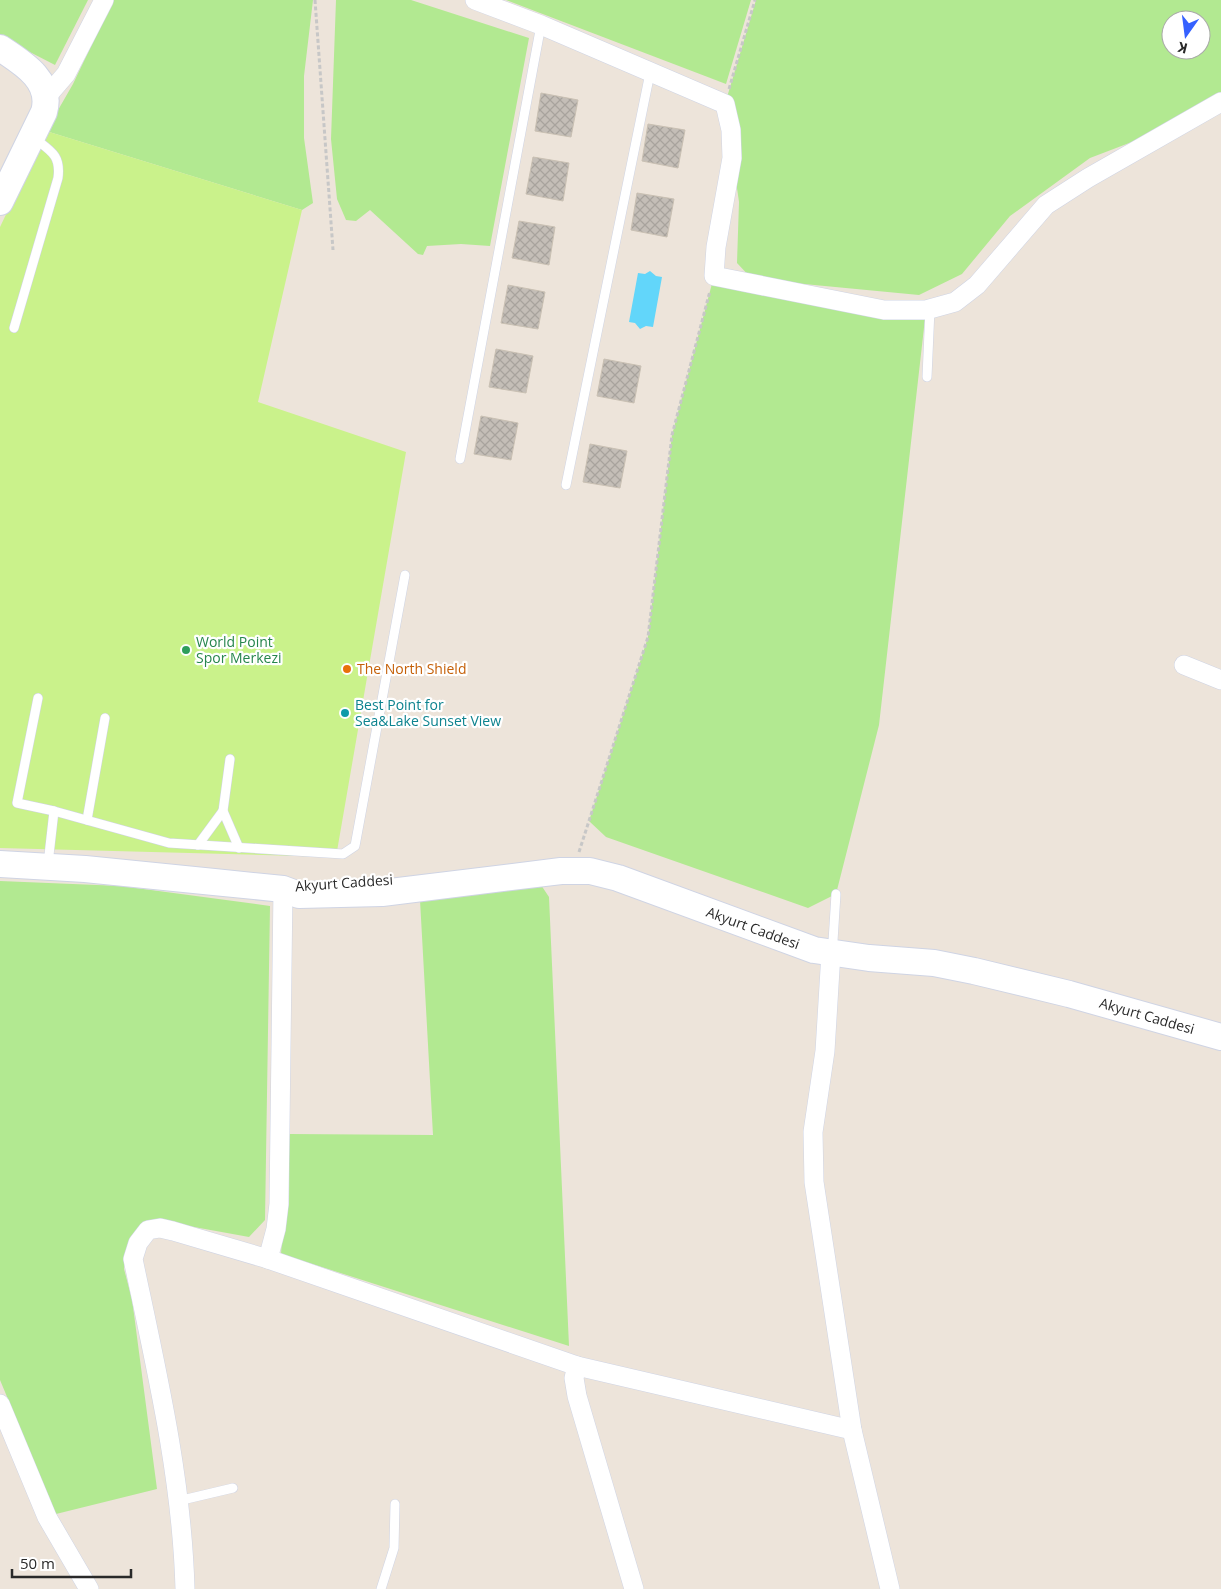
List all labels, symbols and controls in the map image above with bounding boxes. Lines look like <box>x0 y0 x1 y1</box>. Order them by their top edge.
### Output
north arrow <box>1161 10 1211 60</box>
text: K <box>1175 38 1190 58</box>
place label: World Point Spor Merkezi <box>196 632 282 667</box>
marker: World Point Spor Merkezi <box>180 644 192 656</box>
place label: The North Shield <box>357 659 466 678</box>
marker: The North Shield <box>341 663 353 675</box>
place label: Best Point for Sea&Lake Sunset View <box>355 695 501 730</box>
marker: Best Point for Sea&Lake Sunset View <box>339 707 351 719</box>
street label: Akyurt Caddesi <box>294 870 393 895</box>
street label: Akyurt Caddesi <box>704 902 802 953</box>
street label: Akyurt Caddesi <box>1097 993 1197 1038</box>
scale bar <box>12 1546 131 1578</box>
text: 50 m <box>20 1553 55 1573</box>

